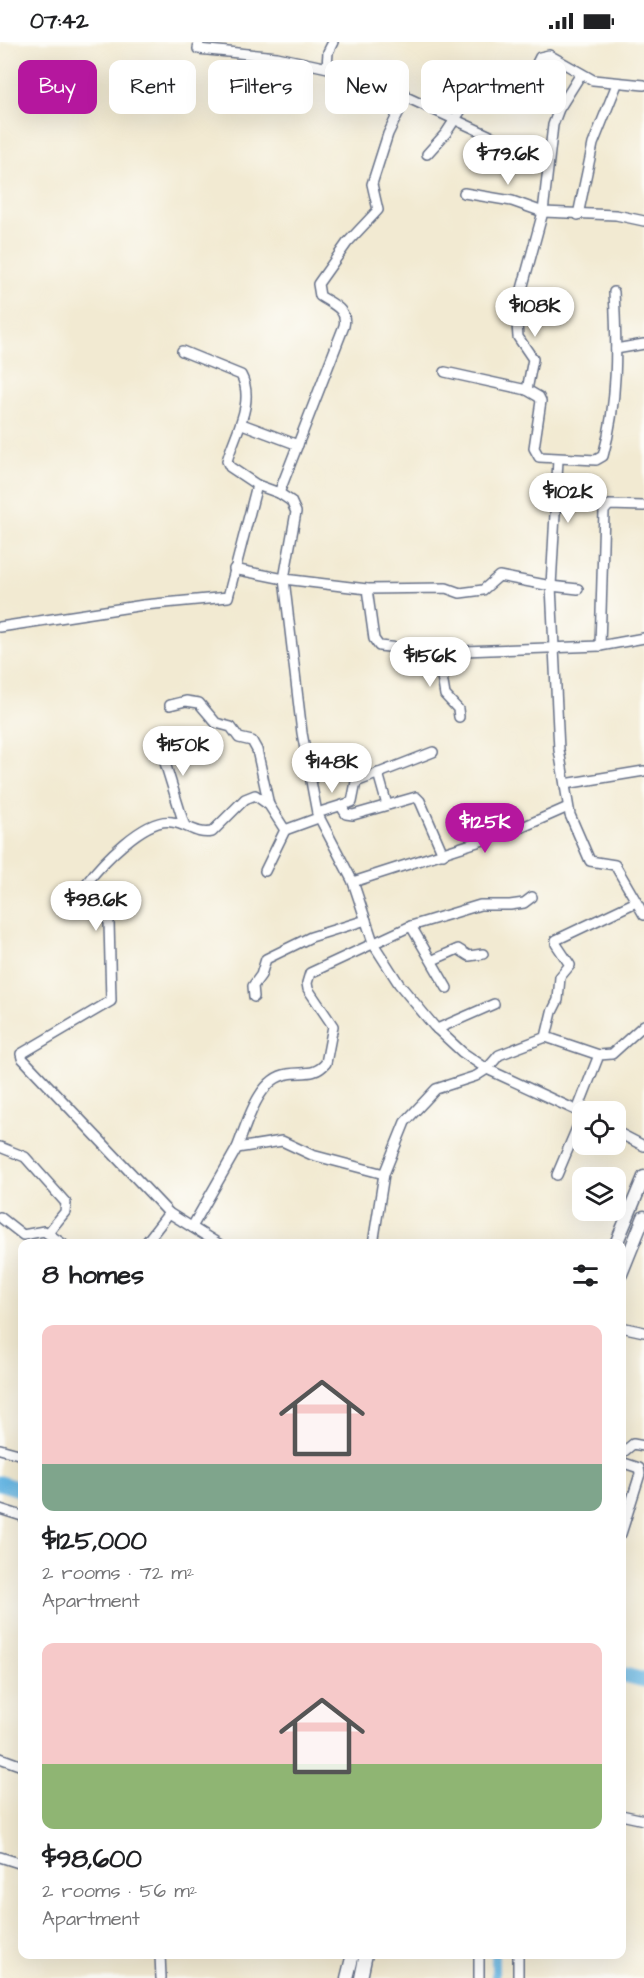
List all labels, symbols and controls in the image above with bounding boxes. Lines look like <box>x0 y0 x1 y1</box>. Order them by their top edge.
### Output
text: 07:42 <box>30 6 89 37</box>
chip: Buy <box>18 60 97 114</box>
chip: Rent <box>109 60 196 114</box>
chip: Filters <box>208 60 313 114</box>
chip: New <box>325 60 409 114</box>
chip: Apartment <box>421 60 566 114</box>
pin: $79.6K <box>459 135 557 186</box>
text: $79.6K <box>477 140 539 168</box>
pin: $108K <box>493 287 577 338</box>
text: $108K <box>509 292 561 320</box>
pin: $102K <box>526 473 610 524</box>
text: $102K <box>543 478 593 506</box>
pin: $156K <box>388 637 472 688</box>
text: $156K <box>404 642 456 670</box>
pin: $150K <box>141 726 225 777</box>
text: $150K <box>157 731 209 759</box>
pin: $148K <box>290 743 374 794</box>
text: $148K <box>306 748 358 776</box>
pin: $125K <box>443 803 527 854</box>
text: $125K <box>459 808 511 836</box>
pin: $98.6K <box>47 881 145 932</box>
text: $98.6K <box>65 886 127 914</box>
map controls <box>572 1101 626 1221</box>
button: locate <box>572 1101 626 1155</box>
button: layers <box>572 1167 626 1221</box>
text: 8 homes <box>42 1257 144 1293</box>
icon: filters <box>569 1259 602 1292</box>
icon: home <box>268 1364 376 1472</box>
text: $125,000 <box>42 1523 147 1559</box>
text: 2 rooms · 72 m² <box>42 1559 194 1587</box>
text: Apartment <box>42 1587 140 1615</box>
icon: home <box>268 1682 376 1790</box>
text: $98,600 <box>42 1841 142 1877</box>
text: 2 rooms · 56 m² <box>42 1877 197 1905</box>
text: Apartment <box>42 1905 140 1933</box>

